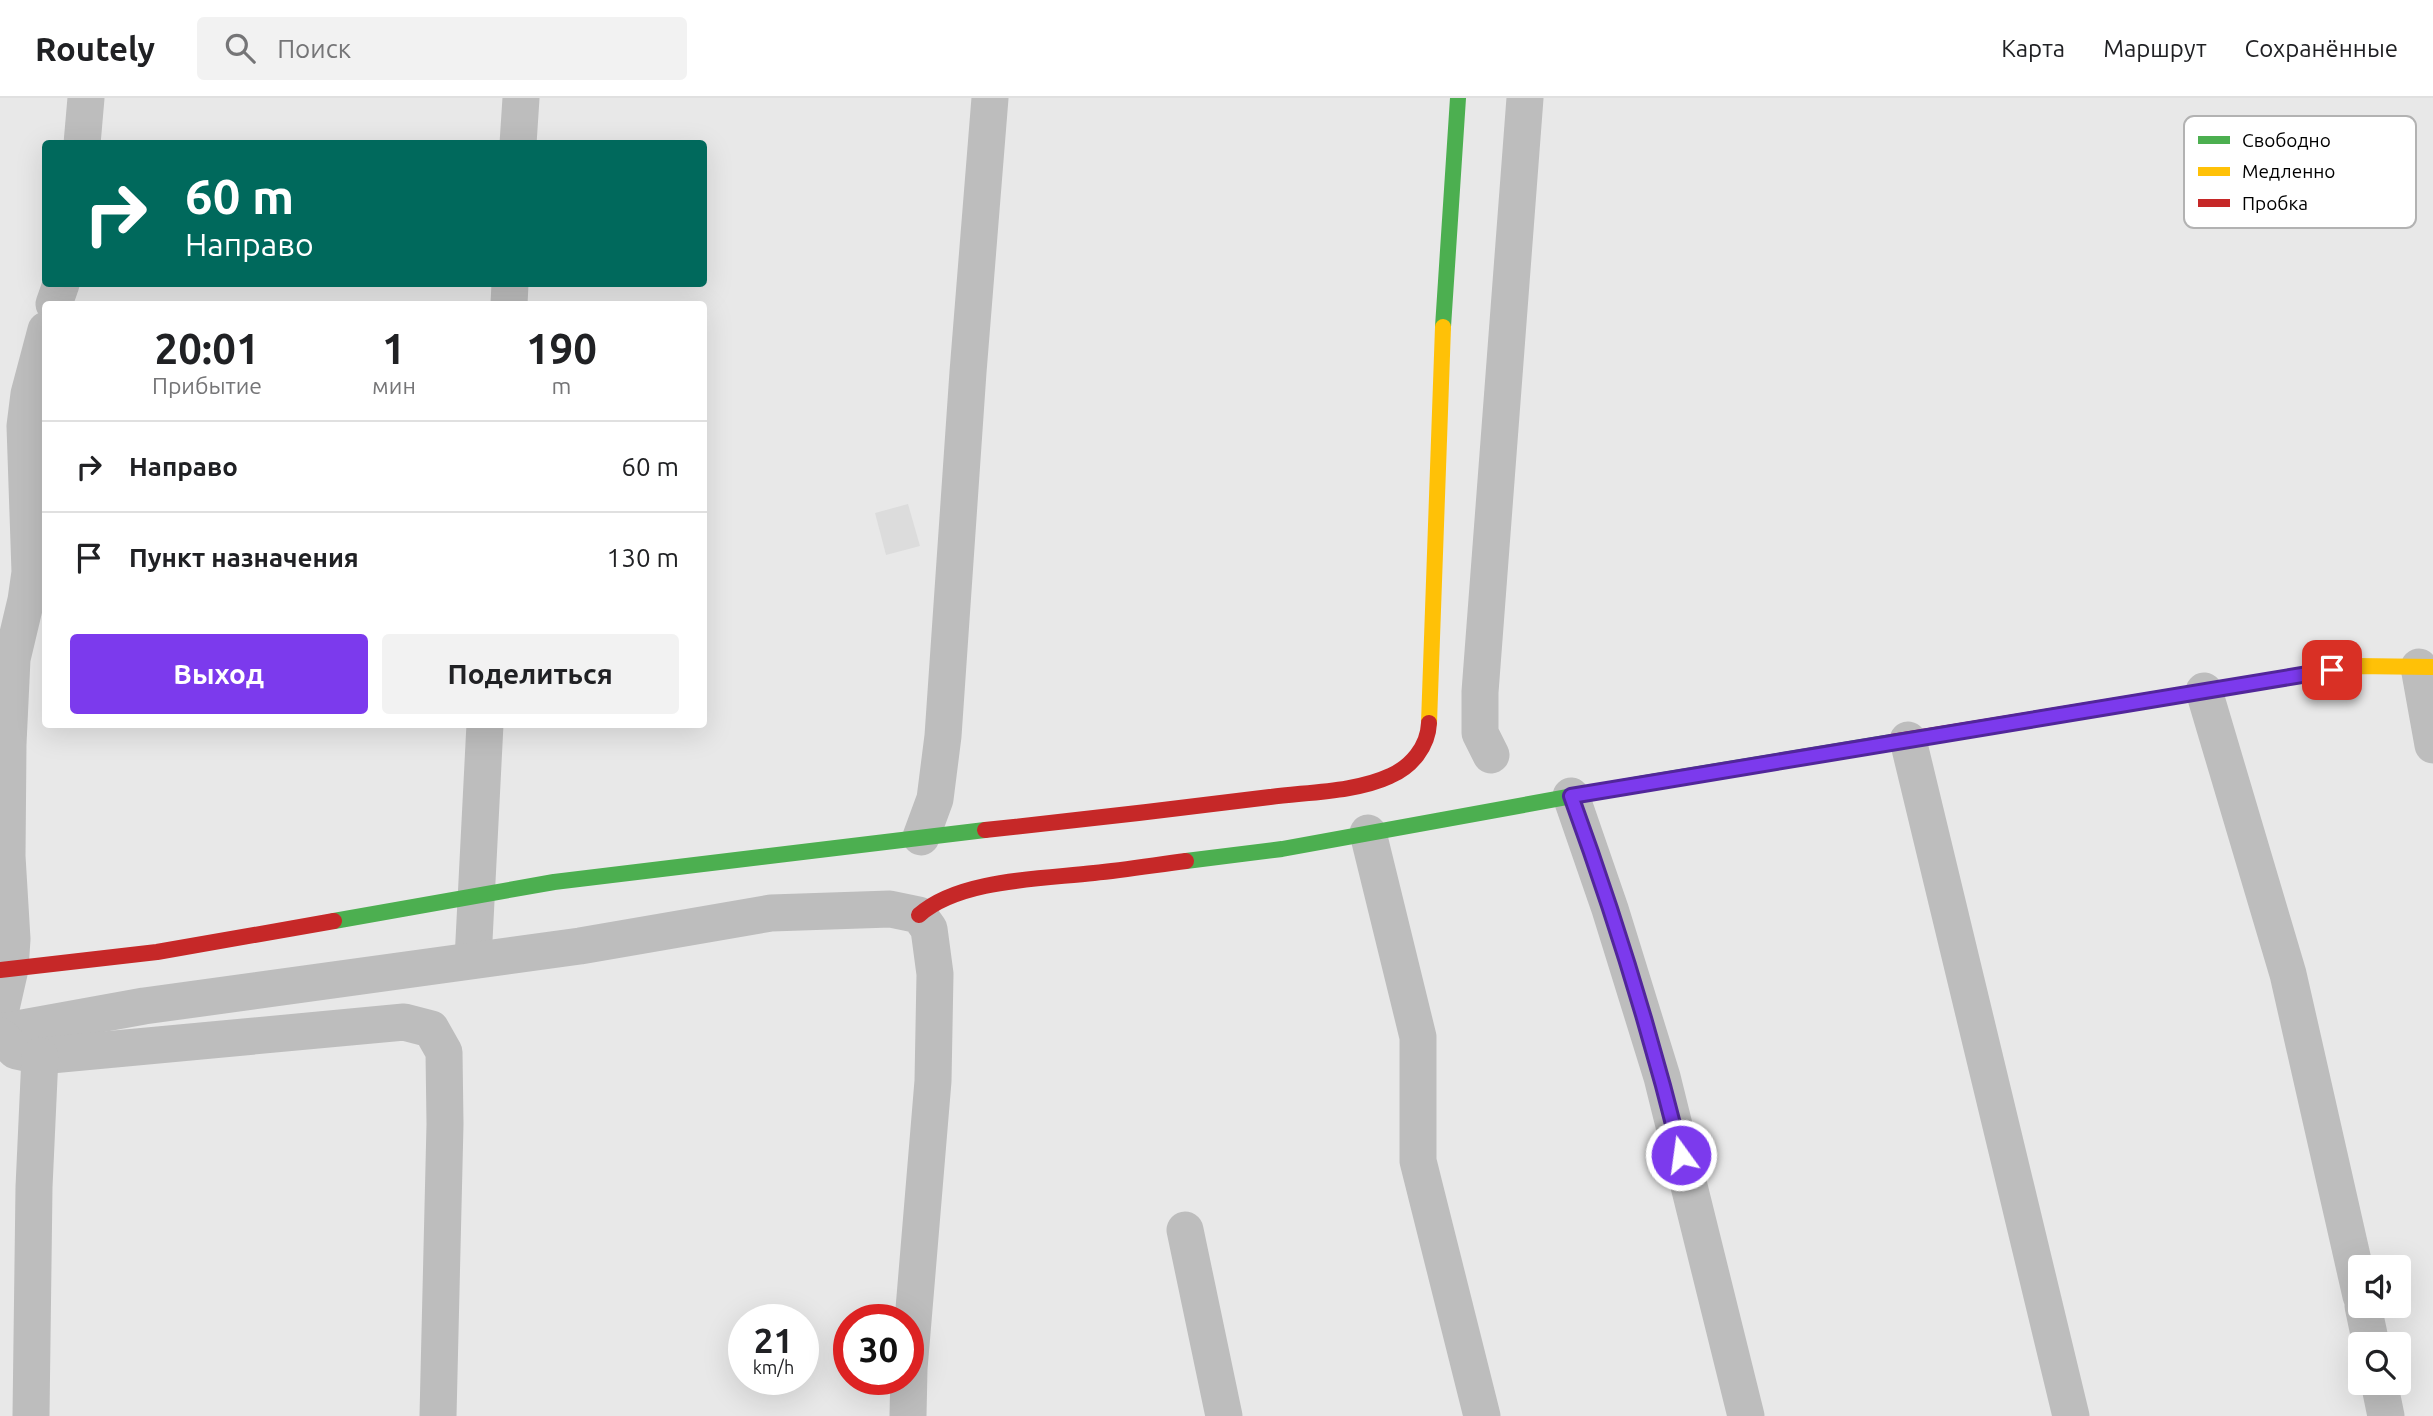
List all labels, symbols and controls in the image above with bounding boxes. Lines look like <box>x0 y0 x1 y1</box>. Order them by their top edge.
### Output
search box <box>197 17 687 80</box>
icon: search <box>221 29 259 67</box>
text: Routely <box>35 30 155 67</box>
text: Поиск <box>277 34 351 63</box>
text: Карта <box>2001 35 2065 62</box>
text: Маршрут <box>2103 35 2207 62</box>
text: Сохранённые <box>2245 35 2398 62</box>
legend <box>2184 116 2416 228</box>
text: Свободно <box>2242 129 2331 151</box>
text: Медленно <box>2242 160 2335 182</box>
icon: right <box>70 168 161 259</box>
text: 60 m <box>185 168 294 223</box>
text: Пробка <box>2242 192 2308 214</box>
text: Направо <box>185 226 314 262</box>
text: 20:01 <box>154 325 260 372</box>
text: 1 <box>382 325 406 372</box>
text: 190 <box>526 325 597 372</box>
text: Прибытие <box>152 373 262 398</box>
text: мин <box>372 373 416 398</box>
text: m <box>551 373 571 398</box>
icon: right <box>70 448 108 486</box>
text: Направо <box>129 452 238 481</box>
text: 60 m <box>621 452 679 481</box>
icon: arrive <box>70 539 108 577</box>
text: Пункт назначения <box>129 543 359 572</box>
text: 130 m <box>607 543 679 572</box>
button: Выход <box>70 634 368 714</box>
button: Поделиться <box>382 634 679 714</box>
pin <box>2302 640 2362 700</box>
icon: arrive <box>2313 651 2351 689</box>
position arrow <box>1644 1118 1718 1192</box>
map controls <box>2348 1255 2411 1395</box>
button: sound <box>2348 1255 2411 1318</box>
speed limit sign: 30 <box>833 1304 924 1395</box>
text: 21 <box>754 1320 793 1360</box>
button: search <box>2348 1332 2411 1395</box>
text: km/h <box>753 1357 794 1377</box>

